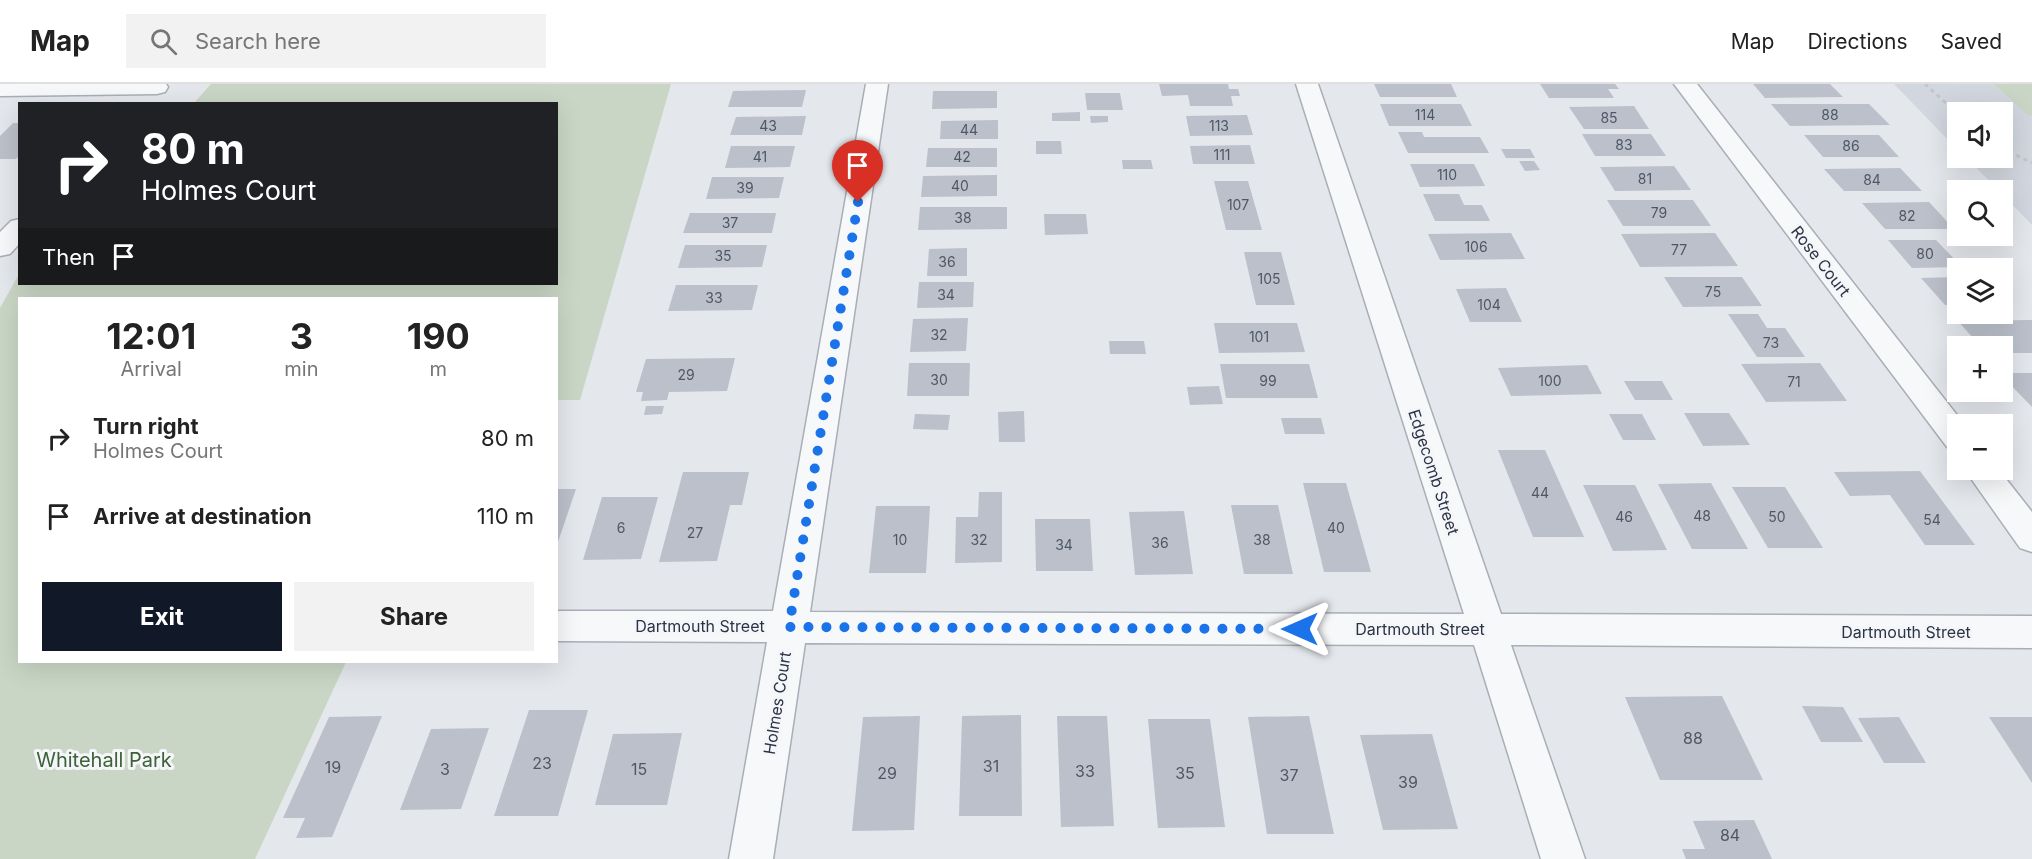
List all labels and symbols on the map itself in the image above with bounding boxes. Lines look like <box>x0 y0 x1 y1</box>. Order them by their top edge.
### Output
house number: 114 <box>1415 106 1435 123</box>
house number: 88 <box>1821 106 1839 123</box>
house number: 85 <box>1600 109 1618 126</box>
house number: 43 <box>759 117 777 134</box>
house number: 113 <box>1209 117 1229 134</box>
house number: 44 <box>960 121 978 138</box>
house number: 83 <box>1615 136 1633 153</box>
house number: 86 <box>1842 137 1860 154</box>
pin <box>832 140 883 202</box>
house number: 111 <box>1213 146 1231 163</box>
house number: 41 <box>753 148 767 165</box>
house number: 42 <box>953 148 971 165</box>
house number: 110 <box>1437 166 1457 183</box>
house number: 81 <box>1638 170 1652 187</box>
house number: 84 <box>1863 171 1881 188</box>
house number: 40 <box>951 177 969 194</box>
house number: 39 <box>736 179 754 196</box>
house number: 107 <box>1227 196 1249 213</box>
house number: 79 <box>1651 204 1667 221</box>
house number: 82 <box>1898 207 1916 224</box>
house number: 38 <box>954 209 972 226</box>
house number: 37 <box>722 214 738 231</box>
street label: Rose Court <box>1787 222 1855 300</box>
house number: 106 <box>1464 238 1488 255</box>
house number: 77 <box>1671 241 1687 258</box>
house number: 80 <box>1916 245 1934 262</box>
house number: 35 <box>714 247 732 264</box>
house number: 36 <box>938 253 956 270</box>
house number: 105 <box>1257 270 1281 287</box>
house number: 75 <box>1705 283 1721 300</box>
house number: 34 <box>937 286 955 303</box>
house number: 33 <box>705 289 723 306</box>
house number: 104 <box>1477 296 1501 313</box>
house number: 32 <box>930 326 948 343</box>
house number: 101 <box>1249 328 1269 345</box>
house number: 73 <box>1763 334 1779 351</box>
house number: 29 <box>677 366 695 383</box>
house number: 30 <box>930 371 948 388</box>
house number: 99 <box>1259 372 1277 389</box>
house number: 100 <box>1538 372 1562 389</box>
house number: 71 <box>1787 373 1801 390</box>
street label: Edgecomb Street <box>1404 407 1464 537</box>
house number: 44 <box>1531 484 1549 501</box>
house number: 48 <box>1693 507 1711 524</box>
house number: 46 <box>1615 508 1633 525</box>
house number: 50 <box>1768 508 1786 525</box>
house number: 54 <box>1923 511 1941 528</box>
house number: 6 <box>617 519 625 536</box>
house number: 40 <box>1327 519 1345 536</box>
house number: 27 <box>687 524 703 541</box>
house number: 10 <box>893 531 907 548</box>
house number: 32 <box>970 531 988 548</box>
house number: 38 <box>1253 531 1271 548</box>
house number: 36 <box>1151 534 1169 551</box>
house number: 34 <box>1055 536 1073 553</box>
position arrow <box>1268 597 1332 661</box>
street label: Dartmouth Street <box>635 616 765 636</box>
street label: Dartmouth Street <box>1355 619 1485 639</box>
street label: Dartmouth Street <box>1841 622 1971 642</box>
street label: Holmes Court <box>759 650 795 756</box>
house number: 88 <box>1683 728 1703 748</box>
park label: Whitehall Park <box>36 748 172 772</box>
house number: 23 <box>532 753 552 773</box>
house number: 31 <box>983 756 999 776</box>
house number: 19 <box>325 757 341 777</box>
house number: 3 <box>440 759 450 779</box>
house number: 15 <box>631 759 647 779</box>
house number: 33 <box>1075 761 1095 781</box>
house number: 29 <box>877 763 897 783</box>
house number: 35 <box>1175 763 1195 783</box>
house number: 37 <box>1280 765 1298 785</box>
house number: 39 <box>1398 772 1418 792</box>
house number: 84 <box>1720 825 1740 845</box>

